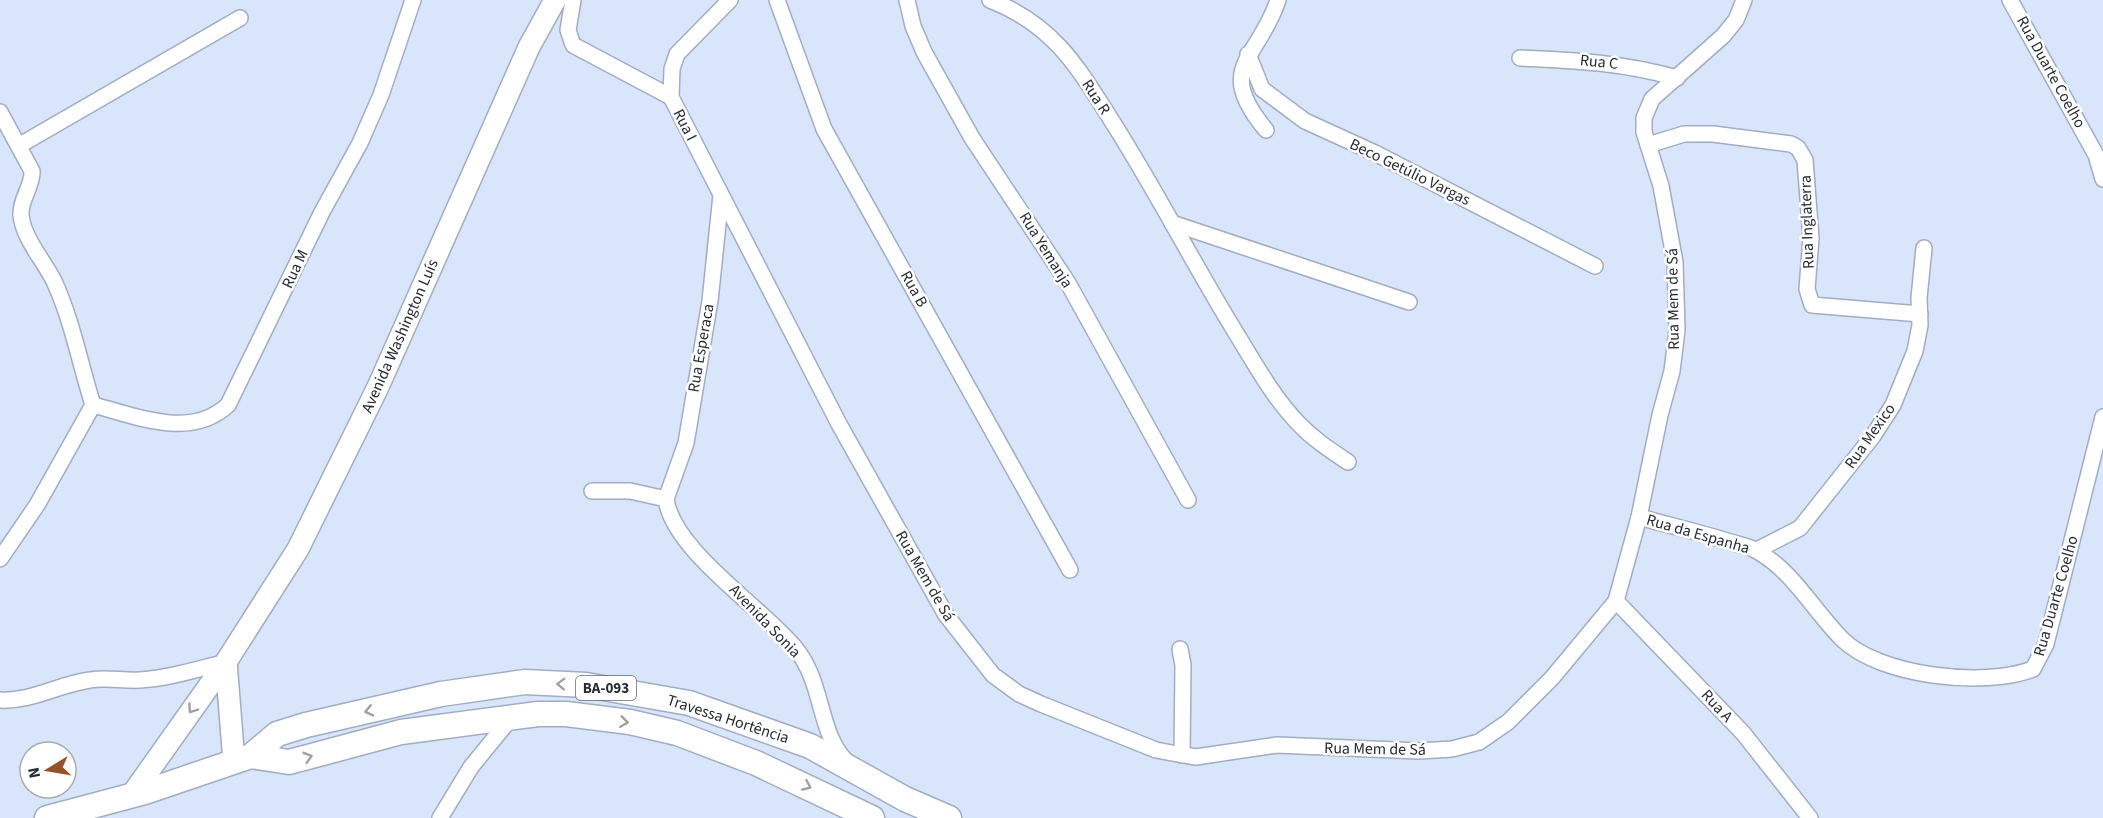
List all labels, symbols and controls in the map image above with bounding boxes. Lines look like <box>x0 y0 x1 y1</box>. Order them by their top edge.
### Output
street label: Rua Duarte Coelho <box>2011 12 2091 132</box>
street label: Rua C <box>1579 49 1619 75</box>
street label: Rua R <box>1076 75 1116 119</box>
street label: Rua I <box>668 105 702 145</box>
street label: Beco Getúlio Vargas <box>1346 133 1474 211</box>
street label: Rua Inglaterra <box>1794 175 1820 269</box>
street label: Rua Yemanja <box>1014 208 1078 292</box>
street label: Rua M <box>276 246 314 292</box>
street label: Rua Mem de Sá <box>1661 248 1685 350</box>
street label: Avenida Washington Luís <box>356 255 444 416</box>
street label: Rua B <box>895 267 933 311</box>
street label: Rua Esperaca <box>682 302 720 394</box>
street label: Rua Mexico <box>1839 399 1901 473</box>
street label: Rua da Espanha <box>1644 509 1752 559</box>
street label: Rua Mem de Sá <box>890 526 960 626</box>
street label: Rua Duarte Coelho <box>2028 533 2084 659</box>
street label: Avenida Sonia <box>724 579 806 663</box>
road number: BA-093 <box>576 676 636 700</box>
one-way arrow <box>556 678 565 691</box>
street label: Rua A <box>1696 685 1738 728</box>
street label: Travessa Hortência <box>664 689 792 749</box>
one-way arrow <box>188 703 199 714</box>
one-way arrow <box>364 703 374 716</box>
one-way arrow <box>619 715 628 727</box>
street label: Rua Mem de Sá <box>1324 737 1426 761</box>
north arrow <box>18 740 78 800</box>
one-way arrow <box>302 752 313 764</box>
text: N <box>22 765 46 780</box>
one-way arrow <box>801 779 812 791</box>

